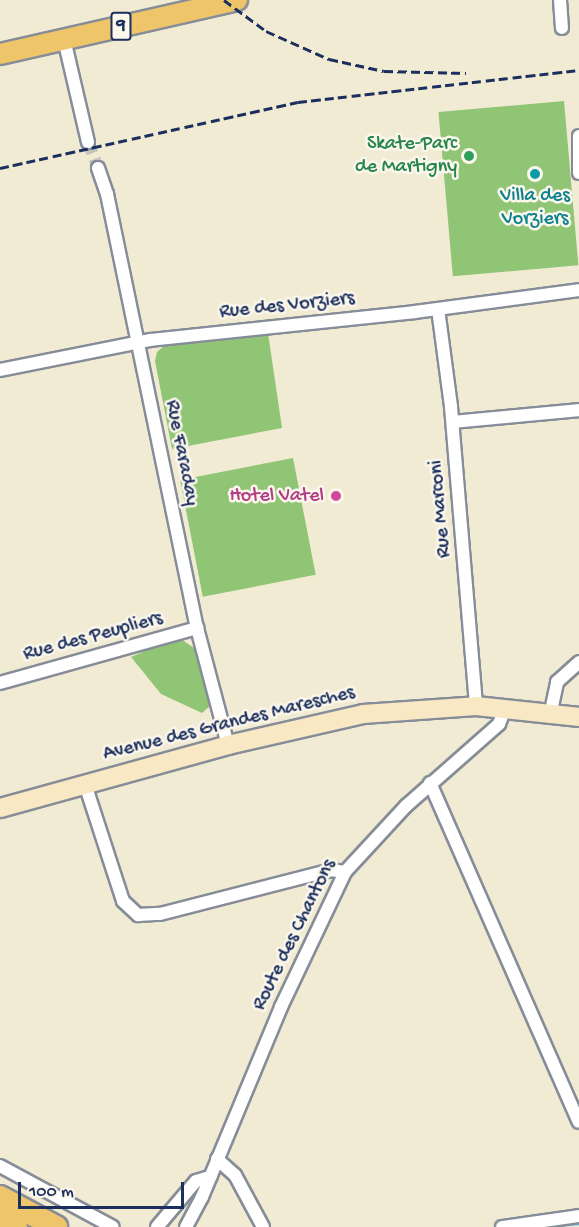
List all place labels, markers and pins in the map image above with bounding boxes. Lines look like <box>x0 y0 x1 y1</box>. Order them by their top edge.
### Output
place label: Skate-Parc de Martigny <box>355 132 457 179</box>
marker: Skate-Parc de Martigny <box>462 149 476 163</box>
marker: Villa des Vorziers <box>528 167 542 181</box>
place label: Villa des Vorziers <box>500 184 570 231</box>
place label: Hotel Vatel <box>229 484 324 508</box>
marker: Hotel Vatel <box>329 489 343 503</box>

